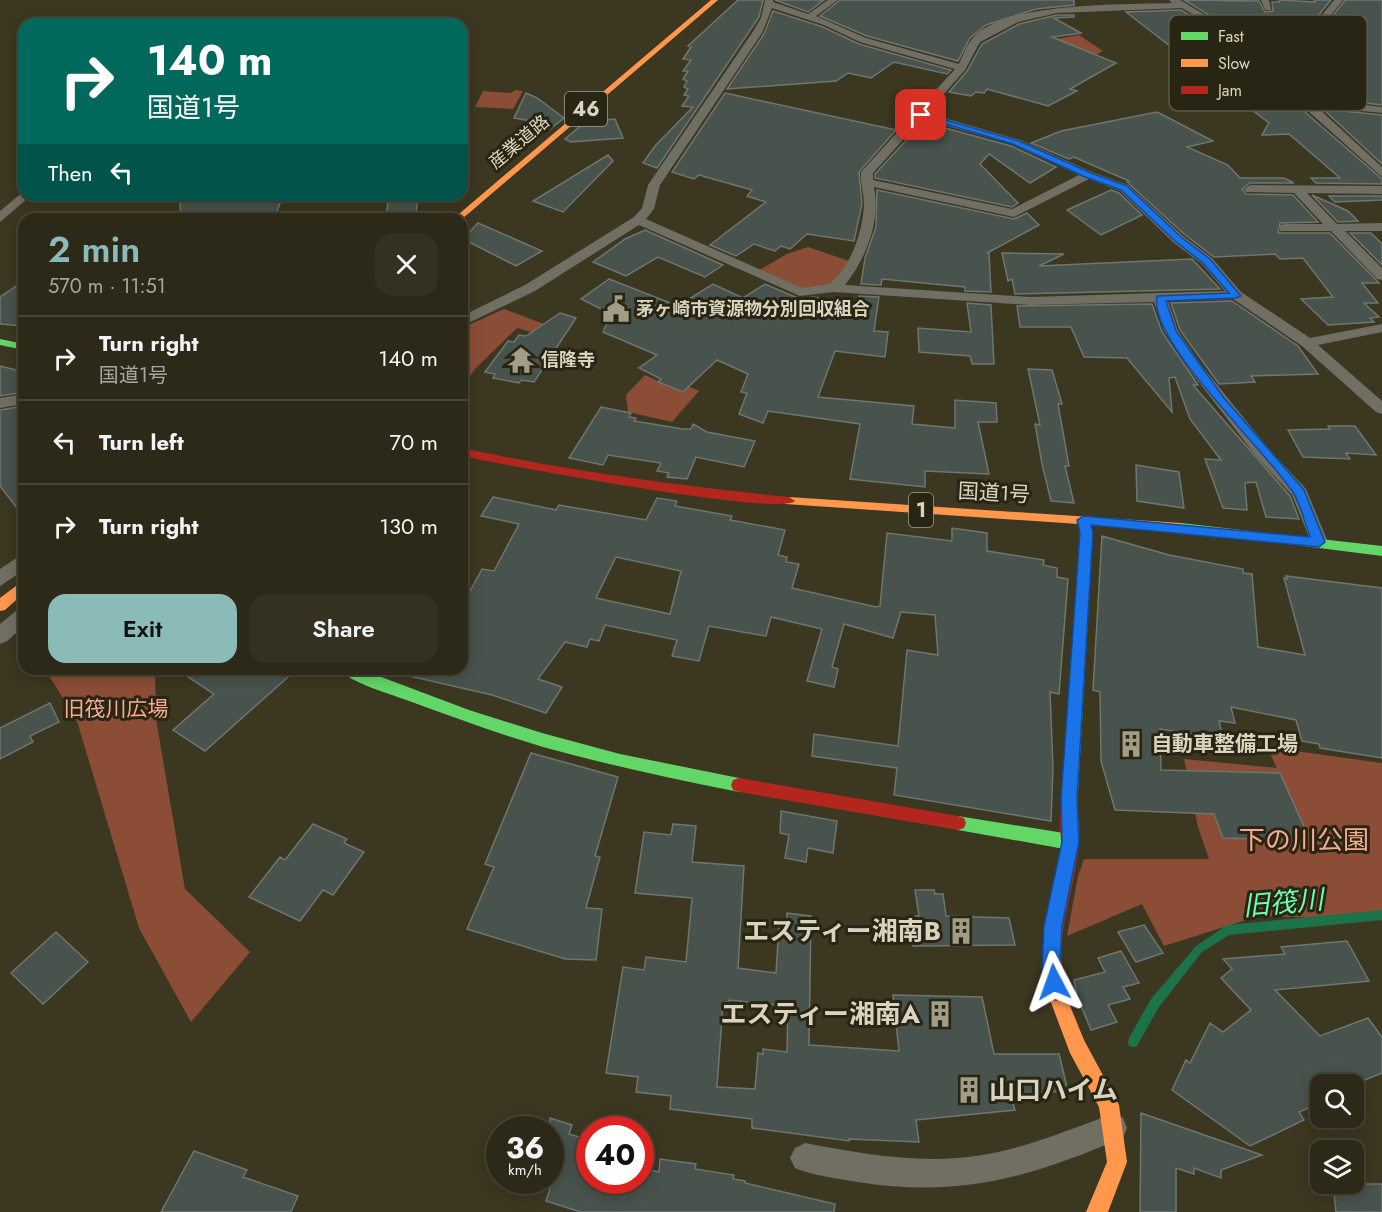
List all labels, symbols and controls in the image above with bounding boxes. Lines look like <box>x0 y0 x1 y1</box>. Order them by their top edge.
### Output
legend <box>1169 15 1367 111</box>
text: Fast <box>1218 25 1244 48</box>
text: 140 m <box>147 30 273 91</box>
icon: right <box>48 42 126 120</box>
text: Slow <box>1218 52 1250 75</box>
text: Jam <box>1216 79 1242 102</box>
text: 国道1号 <box>147 88 240 127</box>
pin <box>895 89 946 140</box>
road number: 46 <box>565 92 607 126</box>
icon: arrive <box>904 98 937 131</box>
street label: 産業道路 <box>483 109 555 175</box>
icon: left <box>105 156 138 189</box>
text: Then <box>48 157 93 189</box>
text: 2 min <box>48 223 140 275</box>
button: close <box>375 233 438 296</box>
text: 570 m · 11:51 <box>48 272 166 301</box>
public building icon: 茅ヶ崎市資源物分別回収組合 <box>601 294 631 324</box>
place label: 茅ヶ崎市資源物分別回収組合 <box>636 296 870 322</box>
text: Turn right <box>99 327 199 359</box>
icon: right <box>48 342 81 375</box>
text: 140 m <box>378 342 438 374</box>
temple icon: 信隆寺 <box>506 345 536 375</box>
place label: 信隆寺 <box>541 347 595 373</box>
text: 国道1号 <box>99 361 168 390</box>
icon: left <box>48 426 81 459</box>
text: Turn left <box>99 426 184 458</box>
text: 70 m <box>389 426 438 458</box>
street label: 国道1号 <box>957 476 1031 510</box>
road number: 1 <box>909 493 933 527</box>
icon: right <box>48 510 81 543</box>
text: Turn right <box>99 510 199 542</box>
text: 130 m <box>379 510 438 542</box>
button: Exit <box>48 594 237 663</box>
button: Share <box>249 594 438 663</box>
park label: 旧筏川広場 <box>64 694 169 724</box>
building icon: 自動車整備工場 <box>1116 729 1146 759</box>
place label: 自動車整備工場 <box>1151 729 1298 759</box>
park label: 下の川公園 <box>1239 821 1369 859</box>
water label: 旧筏川 <box>1241 879 1328 925</box>
place label: エスティー湘南B <box>743 912 941 950</box>
building icon: エスティー湘南B <box>946 916 976 946</box>
position arrow <box>1022 950 1086 1014</box>
place label: エスティー湘南A <box>720 995 921 1033</box>
building icon: エスティー湘南A <box>925 999 955 1029</box>
place label: 山口ハイム <box>989 1071 1118 1109</box>
map controls <box>1310 1074 1364 1194</box>
button: search <box>1310 1074 1364 1128</box>
building icon: 山口ハイム <box>954 1075 984 1105</box>
speed limit sign: 40 <box>576 1116 654 1194</box>
text: 36 <box>506 1126 544 1169</box>
button: layers <box>1310 1140 1364 1194</box>
text: km/h <box>508 1159 542 1181</box>

